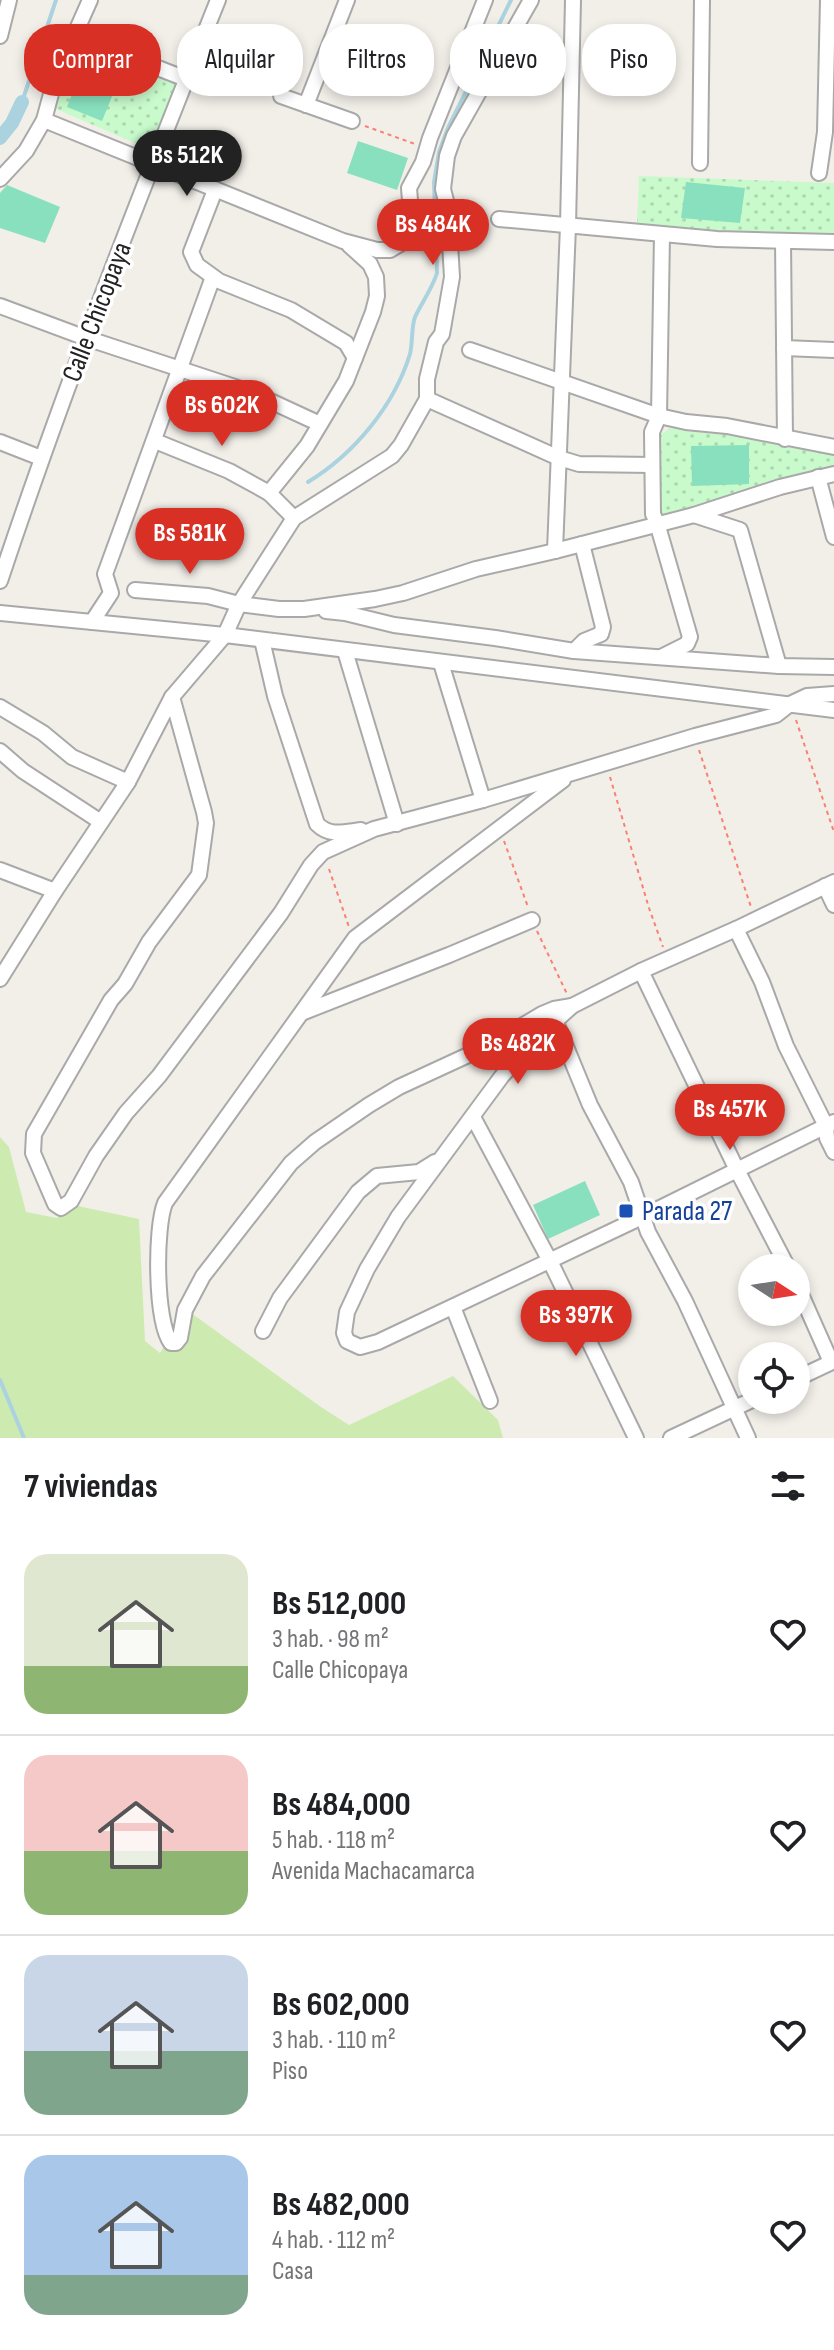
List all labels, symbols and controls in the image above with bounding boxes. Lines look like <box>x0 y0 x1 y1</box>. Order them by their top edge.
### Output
chip: Comprar <box>24 24 161 96</box>
chip: Alquilar <box>177 24 303 96</box>
chip: Filtros <box>319 24 434 96</box>
chip: Nuevo <box>450 24 566 96</box>
chip: Piso <box>582 24 676 96</box>
pin: Bs 512K <box>113 130 261 198</box>
text: Bs 512K <box>151 140 223 171</box>
pin: Bs 484K <box>359 199 507 267</box>
text: Bs 484K <box>395 209 471 240</box>
street label: Calle Chicopaya <box>55 238 139 386</box>
pin: Bs 602K <box>148 380 296 448</box>
text: Bs 602K <box>184 390 260 421</box>
pin: Bs 581K <box>116 508 264 576</box>
text: Bs 581K <box>153 518 227 549</box>
pin: Bs 482K <box>444 1018 592 1086</box>
text: Bs 482K <box>480 1028 556 1059</box>
pin: Bs 457K <box>656 1084 804 1152</box>
text: Bs 457K <box>693 1094 767 1125</box>
place label: Parada 27 <box>642 1195 732 1228</box>
marker: Parada 27 <box>617 1202 635 1220</box>
north arrow <box>738 1254 810 1326</box>
map controls <box>738 1254 810 1414</box>
pin: Bs 397K <box>502 1290 650 1358</box>
text: Bs 397K <box>539 1300 613 1331</box>
button: locate <box>738 1342 810 1414</box>
icon: filters <box>766 1464 810 1508</box>
text: 7 viviendas <box>24 1466 158 1507</box>
text: Bs 512,000 <box>272 1583 406 1624</box>
icon: home <box>88 1586 184 1682</box>
icon: heart <box>766 1612 810 1656</box>
text: 3 hab. · 98 m² <box>272 1624 389 1655</box>
text: Calle Chicopaya <box>272 1655 408 1686</box>
text: Bs 484,000 <box>272 1784 411 1825</box>
icon: home <box>88 1787 184 1883</box>
icon: heart <box>766 1813 810 1857</box>
text: 5 hab. · 118 m² <box>272 1825 395 1856</box>
text: Avenida Machacamarca <box>272 1856 475 1887</box>
text: Bs 602,000 <box>272 1984 410 2025</box>
icon: home <box>88 1987 184 2083</box>
icon: heart <box>766 2013 810 2057</box>
text: 3 hab. · 110 m² <box>272 2025 396 2056</box>
text: Piso <box>272 2056 308 2087</box>
text: Bs 482,000 <box>272 2184 410 2225</box>
icon: home <box>88 2187 184 2283</box>
icon: heart <box>766 2213 810 2257</box>
text: 4 hab. · 112 m² <box>272 2225 395 2256</box>
text: Casa <box>272 2256 313 2287</box>

